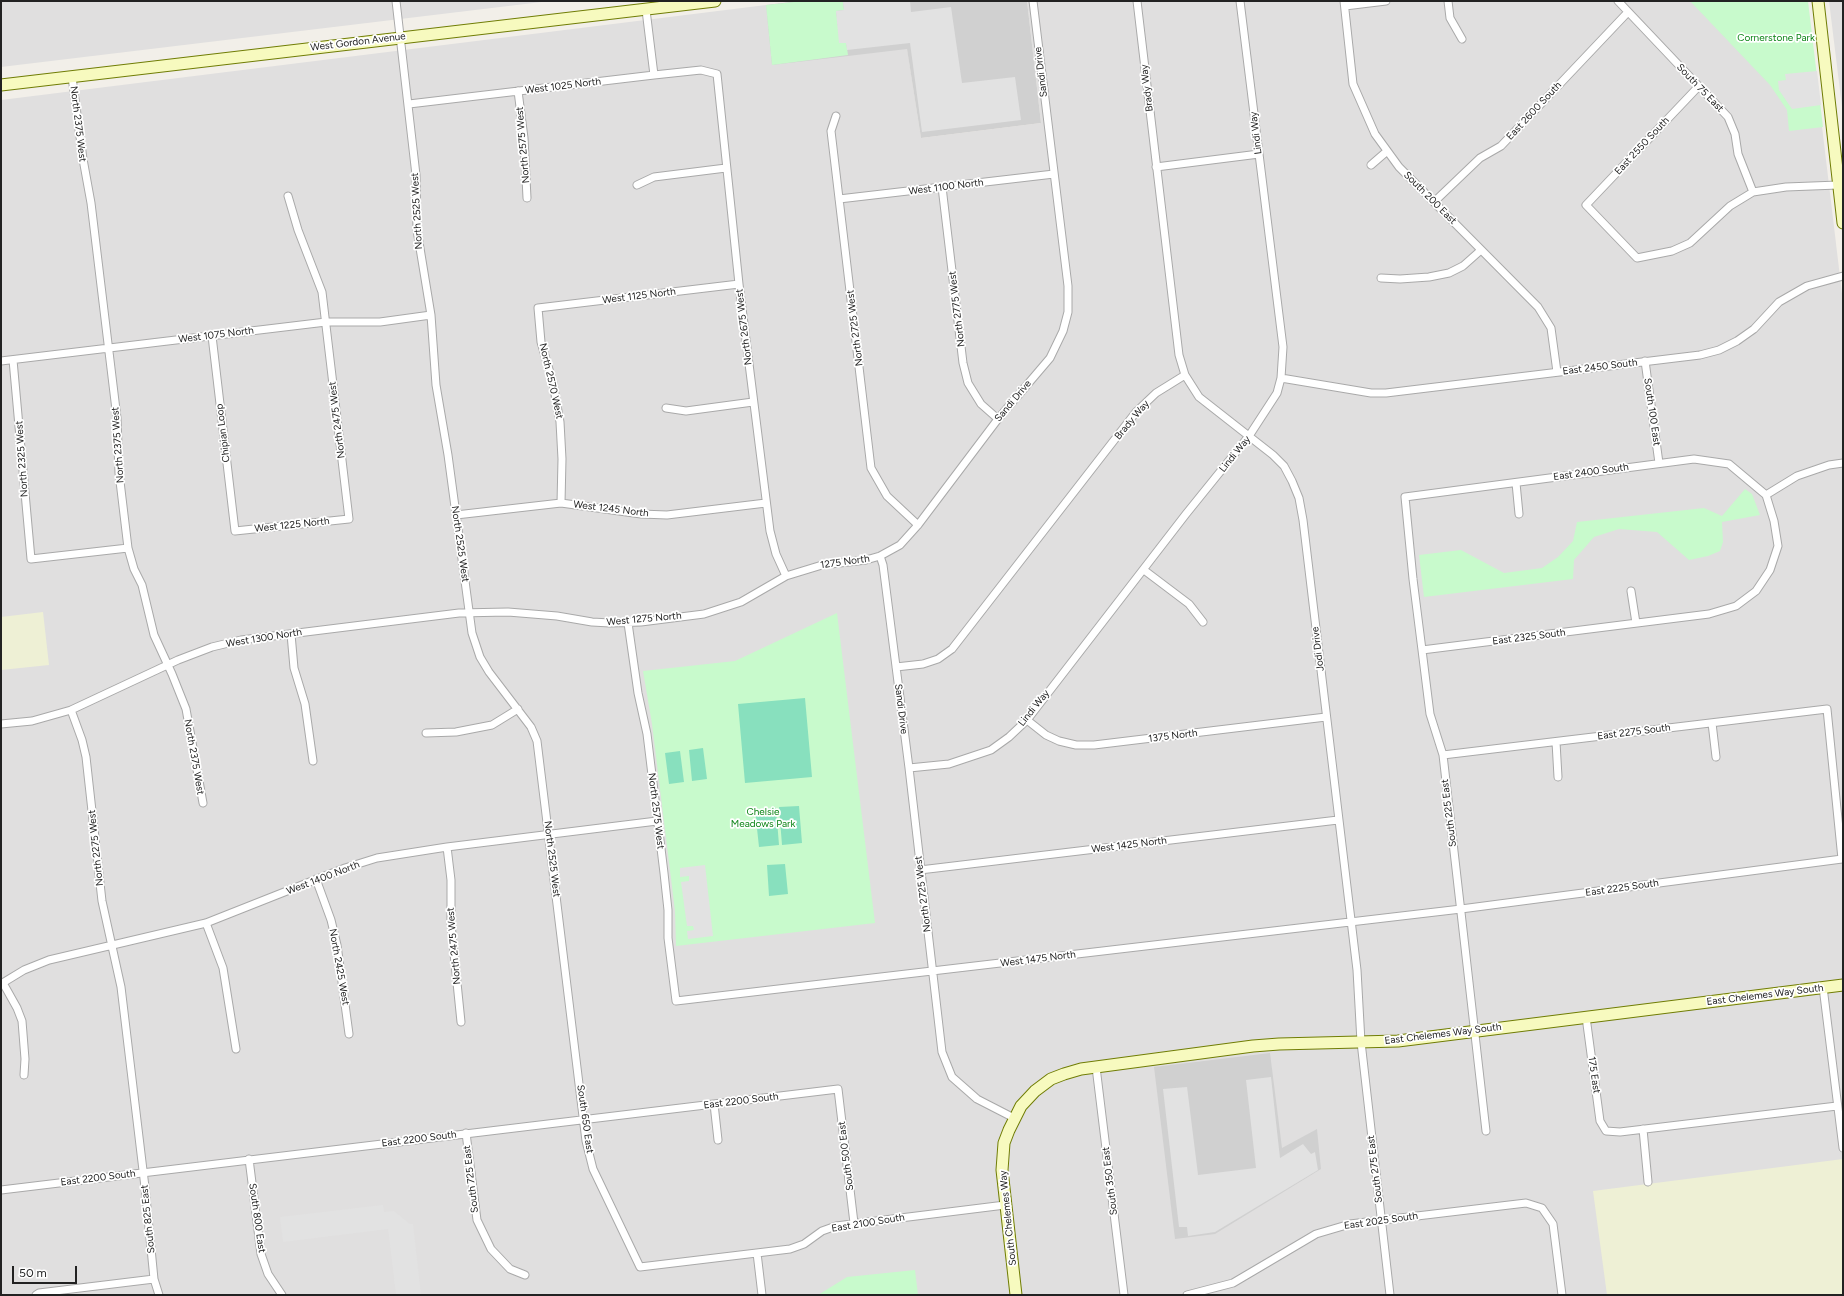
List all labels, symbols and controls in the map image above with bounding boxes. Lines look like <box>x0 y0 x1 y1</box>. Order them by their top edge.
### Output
street label: West Gordon Avenue <box>310 30 406 54</box>
park label: Cornerstone Park <box>1737 32 1815 44</box>
street label: Sandi Drive <box>1032 46 1050 98</box>
street label: South 75 East <box>1674 61 1726 115</box>
street label: Brady Way <box>1138 64 1156 112</box>
street label: West 1025 North <box>524 75 602 97</box>
street label: East 2600 South <box>1504 79 1564 143</box>
street label: North 2375 West <box>67 85 89 163</box>
street label: North 2575 West <box>514 106 532 184</box>
street label: Lindi Way <box>1247 111 1265 155</box>
street label: East 2550 South <box>1612 115 1672 177</box>
street label: South 200 East <box>1401 169 1459 227</box>
street label: North 2525 West <box>409 172 425 250</box>
street label: West 1100 North <box>908 176 984 198</box>
street label: North 2775 West <box>946 270 968 348</box>
street label: West 1125 North <box>602 286 676 306</box>
street label: North 2675 West <box>733 288 755 366</box>
street label: North 2725 West <box>844 289 866 367</box>
street label: West 1075 North <box>178 324 254 346</box>
street label: North 2570 West <box>536 342 566 420</box>
street label: East 2450 South <box>1562 356 1638 378</box>
street label: South 100 East <box>1641 377 1663 447</box>
street label: Sandi Drive <box>992 378 1034 424</box>
street label: North 2475 West <box>326 381 348 459</box>
street label: Brady Way <box>1112 398 1152 442</box>
street label: Chipian Loop <box>213 403 233 463</box>
street label: North 2375 West <box>109 406 127 484</box>
street label: North 2325 West <box>13 420 31 498</box>
street label: Lindi Way <box>1217 433 1253 475</box>
street label: East 2400 South <box>1553 461 1629 483</box>
street label: West 1245 North <box>573 498 649 520</box>
street label: North 2525 West <box>449 505 471 583</box>
street label: West 1225 North <box>254 515 330 535</box>
street label: 1275 North <box>820 553 870 571</box>
street label: West 1275 North <box>606 610 682 628</box>
street label: West 1300 North <box>225 626 303 650</box>
street label: Jodi Drive <box>1309 626 1327 672</box>
street label: East 2325 South <box>1492 627 1566 647</box>
street label: Sandi Drive <box>892 683 910 735</box>
street label: Lindi Way <box>1016 687 1052 729</box>
street label: North 2375 West <box>181 718 207 796</box>
street label: East 2275 South <box>1597 722 1671 742</box>
street label: 1375 North <box>1148 727 1198 745</box>
street label: North 2575 West <box>645 772 667 850</box>
street label: South 225 East <box>1439 778 1459 848</box>
park label: Chelsie Meadows Park <box>731 806 795 830</box>
street label: North 2275 West <box>86 809 106 887</box>
street label: North 2525 West <box>541 820 563 898</box>
street label: West 1425 North <box>1091 834 1167 856</box>
street label: North 2725 West <box>912 855 934 933</box>
street label: West 1400 North <box>285 859 361 897</box>
street label: East 2225 South <box>1585 877 1659 899</box>
street label: North 2475 West <box>445 907 463 985</box>
street label: North 2425 West <box>326 928 352 1006</box>
street label: West 1475 North <box>1000 948 1076 970</box>
street label: East Chelemes Way South <box>1706 982 1824 1008</box>
street label: East Chelemes Way South <box>1384 1021 1502 1047</box>
street label: 175 East <box>1585 1056 1603 1094</box>
street label: South 650 East <box>574 1084 596 1154</box>
street label: East 2200 South <box>703 1090 779 1112</box>
street label: South 500 East <box>836 1121 856 1191</box>
street label: East 2200 South <box>381 1128 457 1150</box>
street label: South 275 East <box>1365 1135 1385 1203</box>
street label: South 725 East <box>461 1145 481 1213</box>
street label: South 350 East <box>1100 1146 1120 1216</box>
street label: East 2200 South <box>60 1167 136 1189</box>
street label: South Chelemes Way <box>997 1170 1019 1266</box>
street label: South 800 East <box>246 1182 268 1254</box>
street label: South 825 East <box>138 1184 158 1254</box>
street label: East 2025 South <box>1343 1210 1419 1232</box>
street label: East 2100 South <box>831 1211 905 1235</box>
scale bar <box>14 1258 79 1284</box>
text: 50 m <box>19 1266 47 1280</box>

